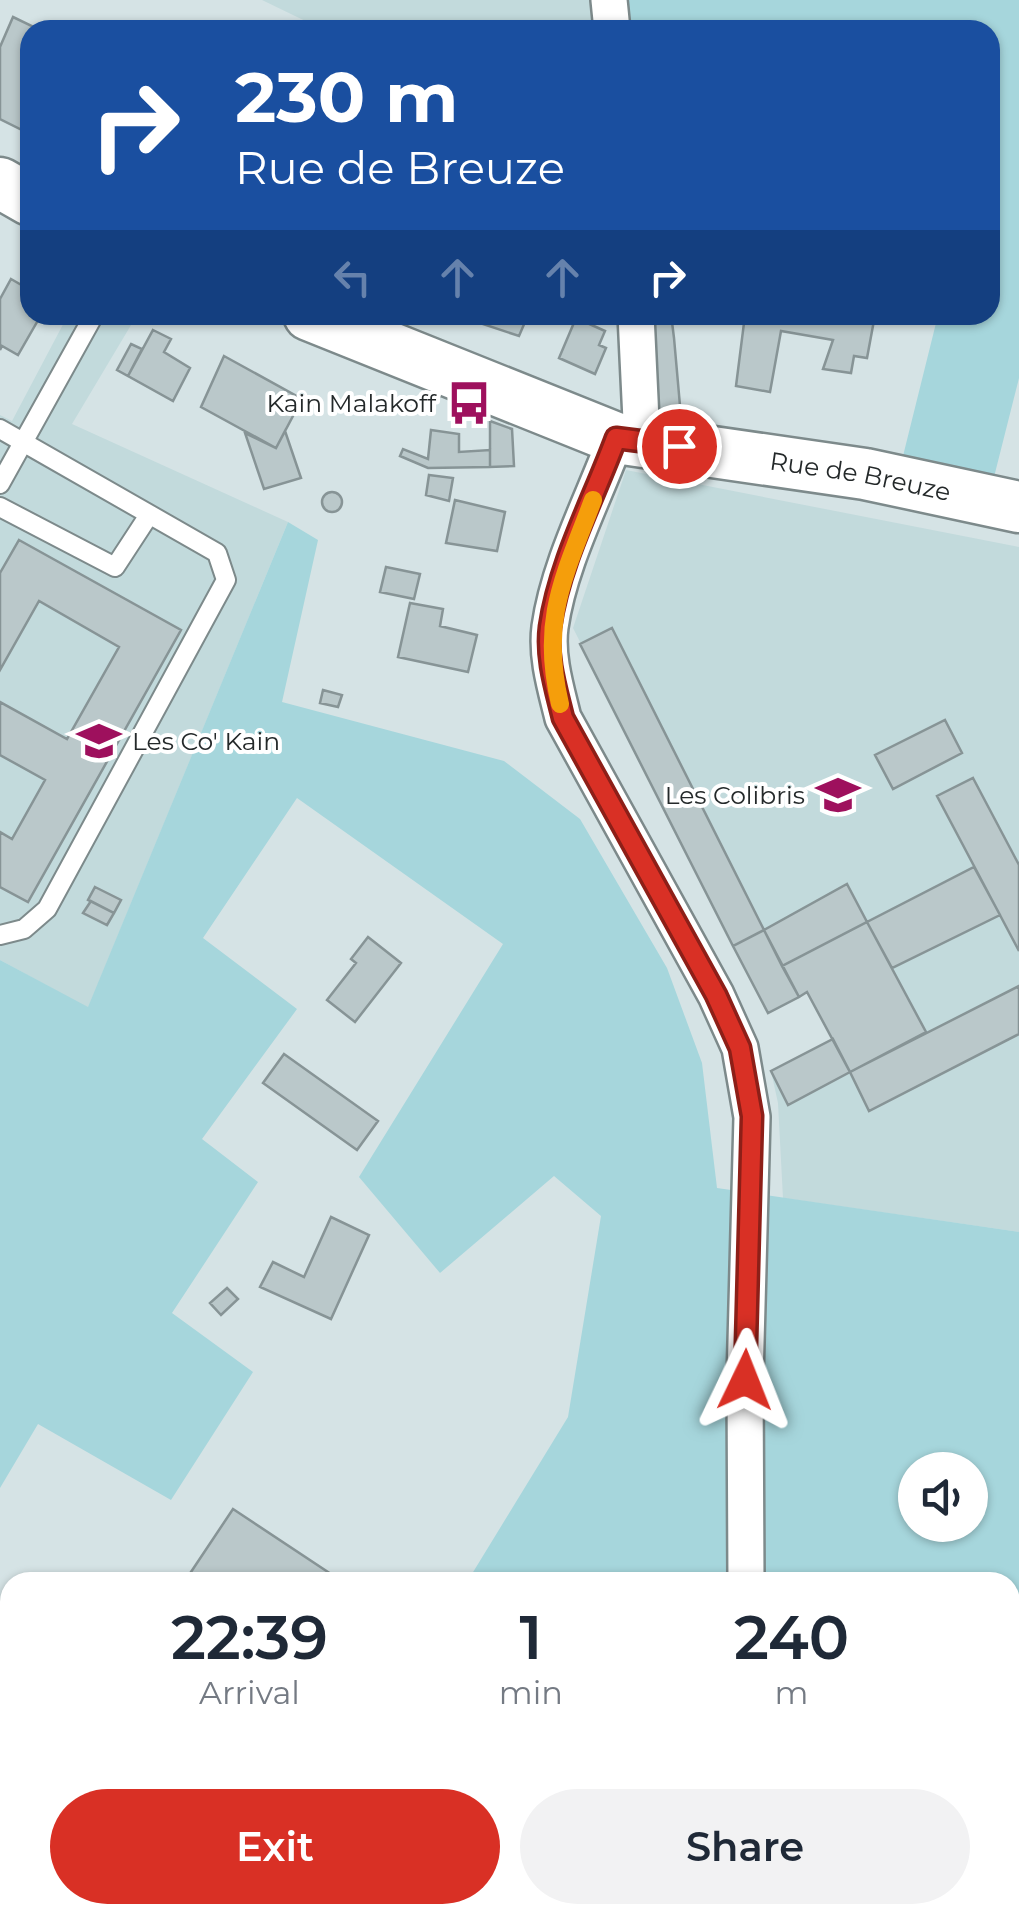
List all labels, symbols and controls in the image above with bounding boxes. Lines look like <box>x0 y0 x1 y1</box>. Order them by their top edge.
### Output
text: 230 m <box>235 54 459 140</box>
icon: right <box>70 60 200 190</box>
text: Rue de Breuze <box>235 140 565 195</box>
icon: left <box>325 250 380 305</box>
icon: ahead <box>430 250 485 305</box>
icon: ahead <box>535 250 590 305</box>
icon: right <box>640 250 695 305</box>
bus stop icon: Kain Malakoff <box>445 379 493 427</box>
place label: Kain Malakoff <box>266 388 438 418</box>
pin <box>637 404 722 489</box>
icon: arrive <box>652 419 707 474</box>
street label: Rue de Breuze <box>768 445 954 507</box>
school or university icon: Les Co' Kain <box>75 717 123 765</box>
place label: Les Co' Kain <box>132 726 280 756</box>
school or university icon: Les Colibris <box>814 771 862 819</box>
place label: Les Colibris <box>665 780 805 810</box>
position arrow <box>693 1328 797 1432</box>
map controls <box>898 1452 988 1542</box>
button: sound <box>898 1452 988 1542</box>
text: 22:39 <box>171 1601 328 1674</box>
text: 1 <box>519 1601 542 1674</box>
text: 240 <box>734 1601 849 1674</box>
text: Arrival <box>199 1673 300 1712</box>
text: min <box>499 1673 563 1712</box>
text: m <box>775 1673 808 1712</box>
button: Exit <box>50 1789 500 1904</box>
button: Share <box>520 1789 970 1904</box>

